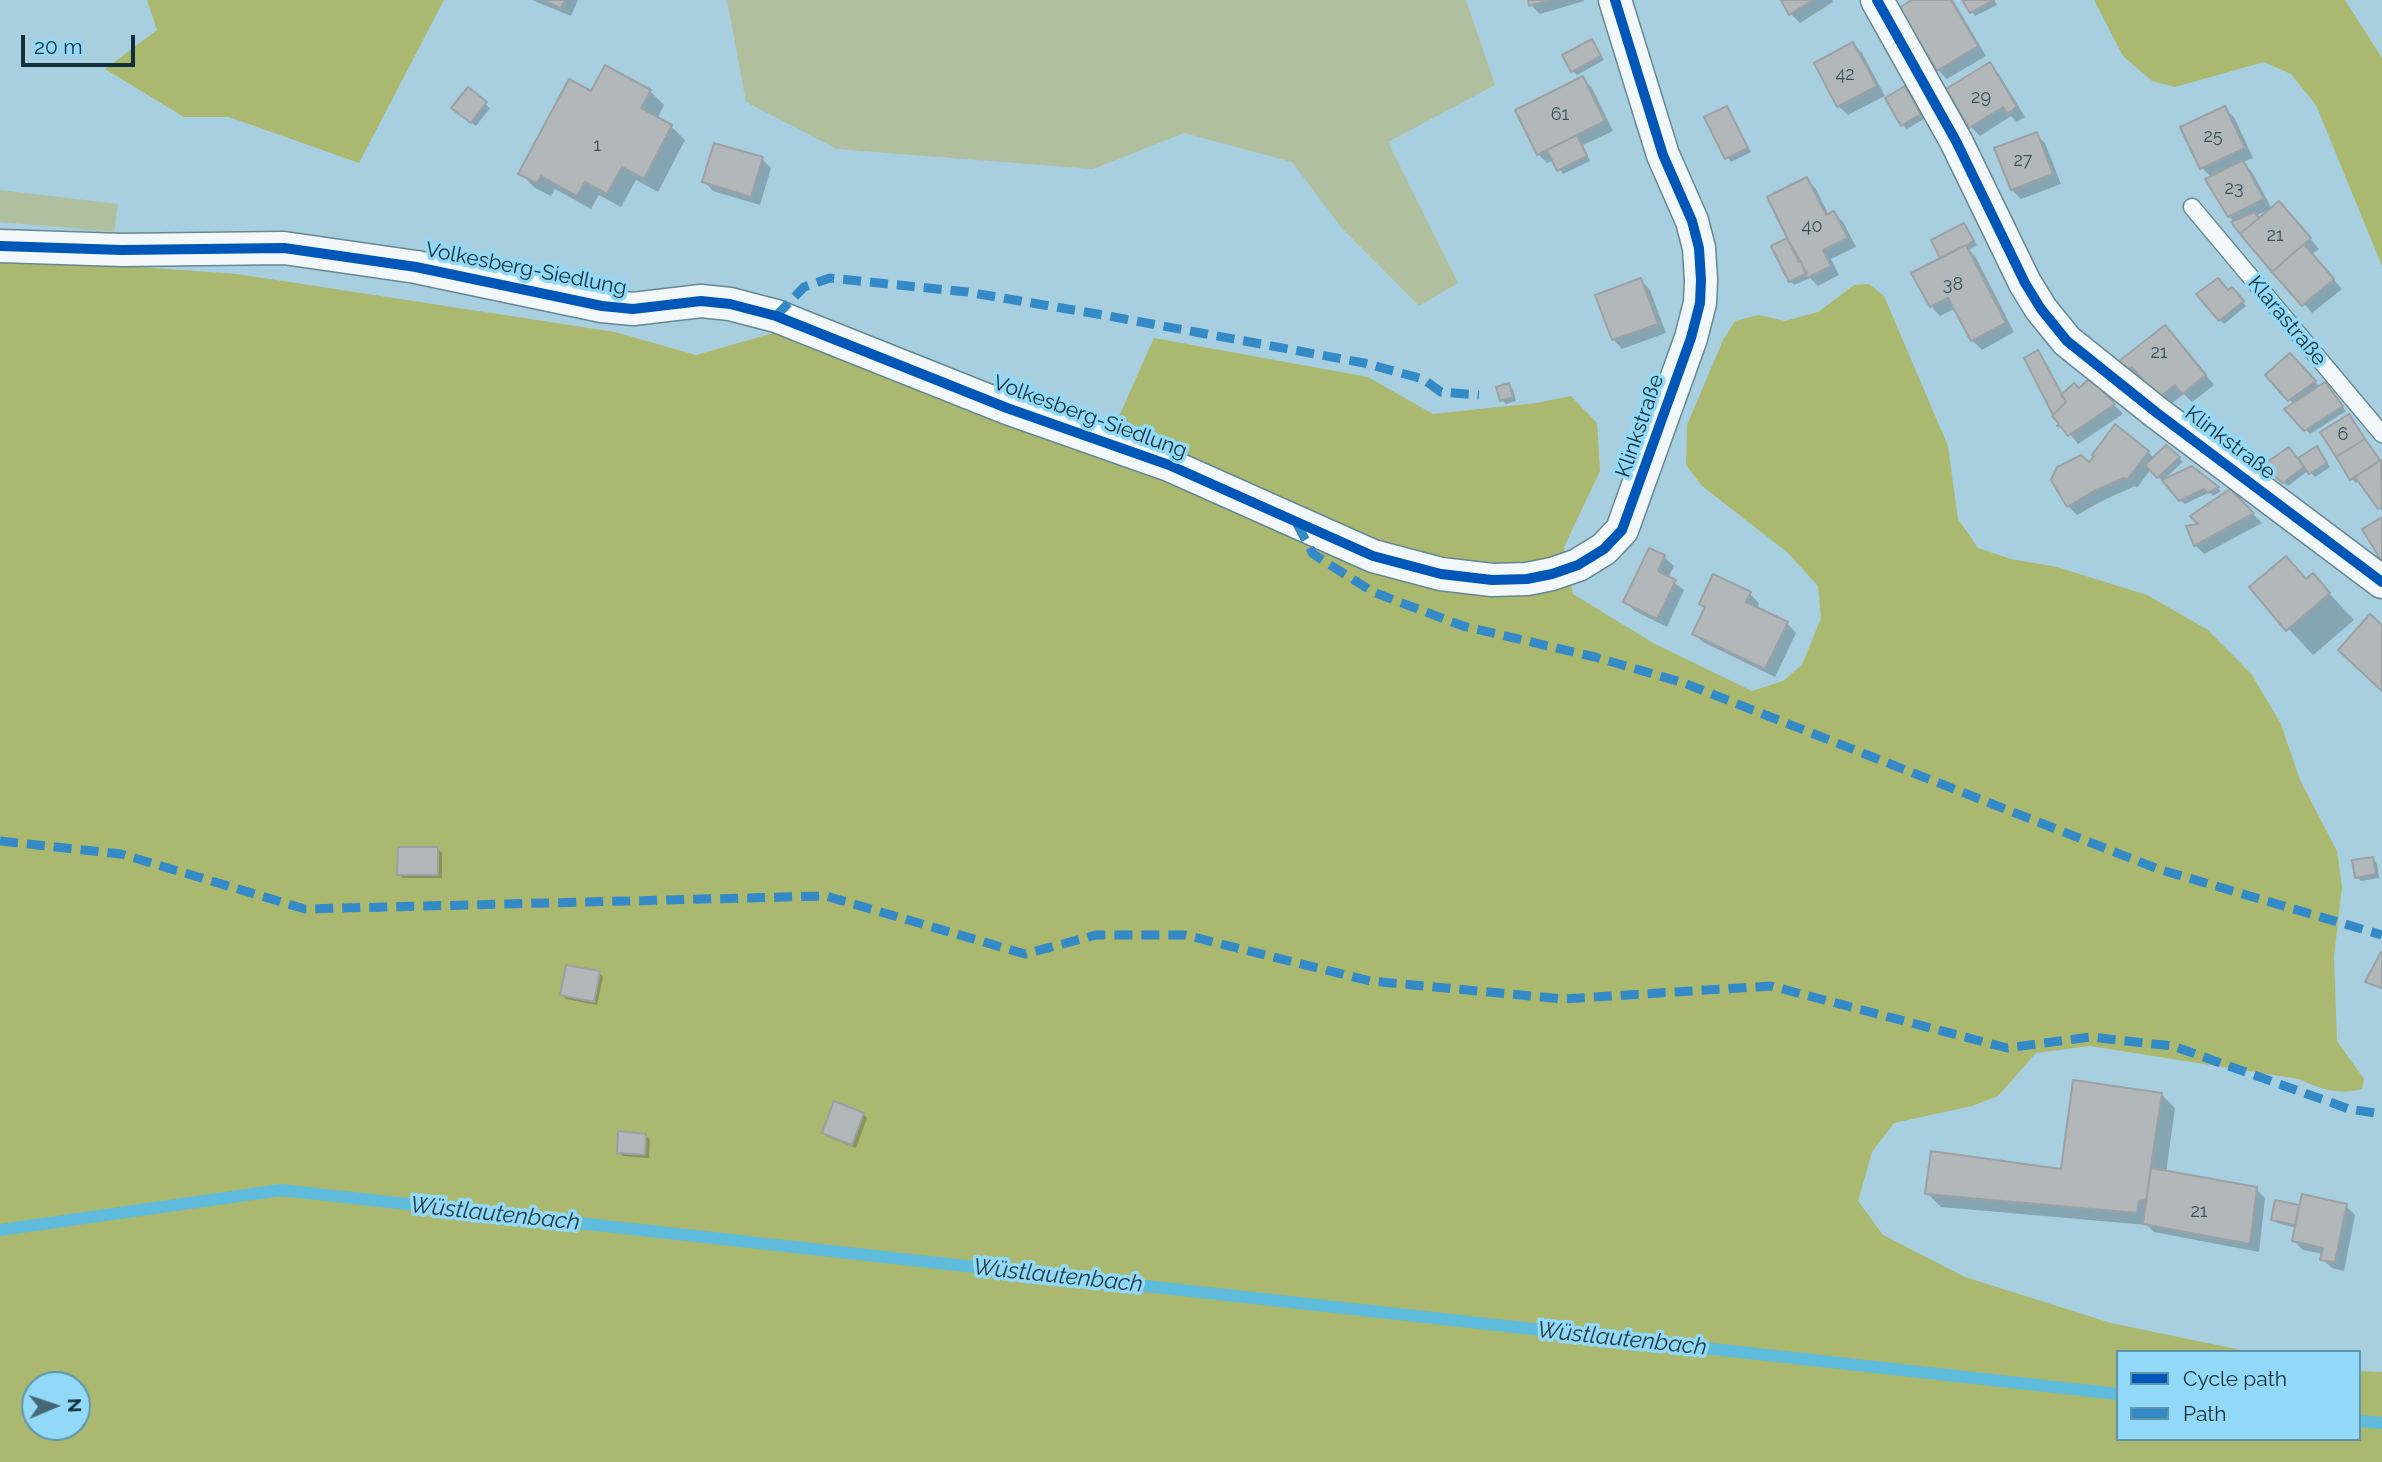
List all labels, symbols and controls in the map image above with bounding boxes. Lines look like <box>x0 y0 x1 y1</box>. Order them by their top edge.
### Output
scale bar <box>24 21 138 65</box>
text: 20 m <box>34 34 82 59</box>
house number: 42 <box>1835 64 1855 86</box>
house number: 29 <box>1971 87 1991 109</box>
house number: 61 <box>1551 104 1569 126</box>
house number: 25 <box>2203 126 2223 148</box>
house number: 1 <box>593 135 601 157</box>
house number: 27 <box>2013 150 2033 172</box>
house number: 23 <box>2225 178 2243 200</box>
house number: 40 <box>1802 216 1822 238</box>
house number: 21 <box>2266 225 2284 247</box>
street label: Volkesberg-Siedlung <box>423 237 629 301</box>
street label: Klarastraße <box>2242 271 2332 371</box>
house number: 38 <box>1943 274 1963 296</box>
house number: 21 <box>2150 342 2168 364</box>
street label: Volkesberg-Siedlung <box>990 370 1190 464</box>
street label: Klinkstraße <box>1611 371 1669 481</box>
street label: Klinkstraße <box>2180 401 2280 485</box>
house number: 6 <box>2338 424 2348 446</box>
water label: Wüstlautenbach <box>409 1191 581 1237</box>
house number: 21 <box>2190 1201 2208 1223</box>
water label: Wüstlautenbach <box>972 1253 1144 1299</box>
water label: Wüstlautenbach <box>1536 1316 1708 1362</box>
legend <box>2116 1350 2361 1441</box>
text: Cycle path <box>2183 1366 2287 1391</box>
north arrow <box>21 1371 91 1441</box>
text: N <box>64 1398 86 1413</box>
text: Path <box>2183 1401 2227 1426</box>

